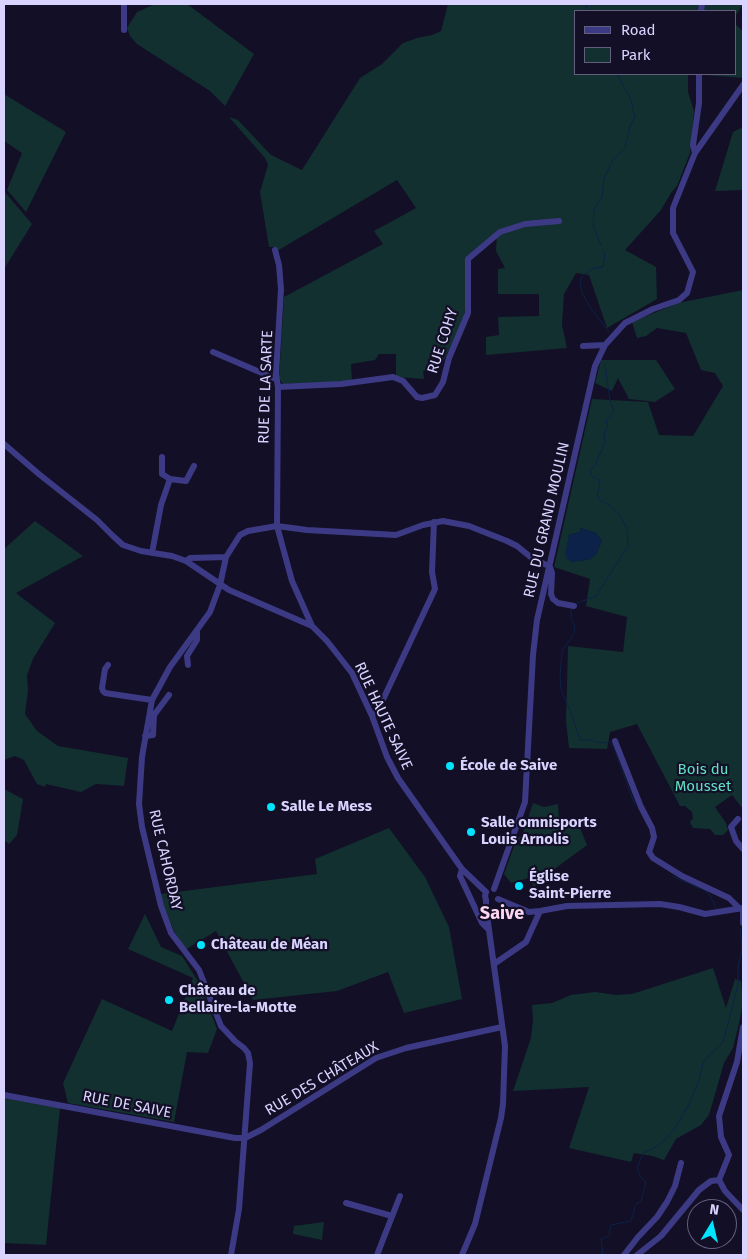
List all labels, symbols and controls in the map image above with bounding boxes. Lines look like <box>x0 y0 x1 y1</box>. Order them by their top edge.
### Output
legend <box>574 10 737 75</box>
text: Road <box>621 21 656 39</box>
text: Park <box>621 46 651 64</box>
street label: RUE COHY <box>424 306 462 376</box>
street label: RUE DE LA SARTE <box>255 330 277 444</box>
street label: RUE DU GRAND MOULIN <box>520 440 574 600</box>
street label: RUE HAUTE SAIVE <box>350 659 416 773</box>
place label: École de Saive <box>460 757 557 775</box>
marker: École de Saive <box>444 760 456 772</box>
park label: Bois du Mousset <box>675 761 731 796</box>
place label: Salle Le Mess <box>281 798 372 816</box>
marker: Salle Le Mess <box>265 801 277 813</box>
street label: RUE CAHORDAY <box>145 808 185 912</box>
place label: Salle omnisports Louis Arnolis <box>481 814 597 849</box>
marker: Salle omnisports Louis Arnolis <box>465 826 477 838</box>
place label: Église Saint-Pierre <box>529 868 611 903</box>
marker: Église Saint-Pierre <box>513 880 525 892</box>
district label: Saive <box>480 903 524 925</box>
place label: Château de Méan <box>211 936 328 954</box>
marker: Château de Méan <box>195 939 207 951</box>
place label: Château de Bellaire-la-Motte <box>179 982 297 1017</box>
marker: Château de Bellaire-la-Motte <box>163 994 175 1006</box>
street label: RUE DES CHÂTEAUX <box>262 1038 382 1120</box>
street label: RUE DE SAIVE <box>81 1088 173 1122</box>
north arrow <box>687 1199 737 1249</box>
text: N <box>708 1201 720 1219</box>

